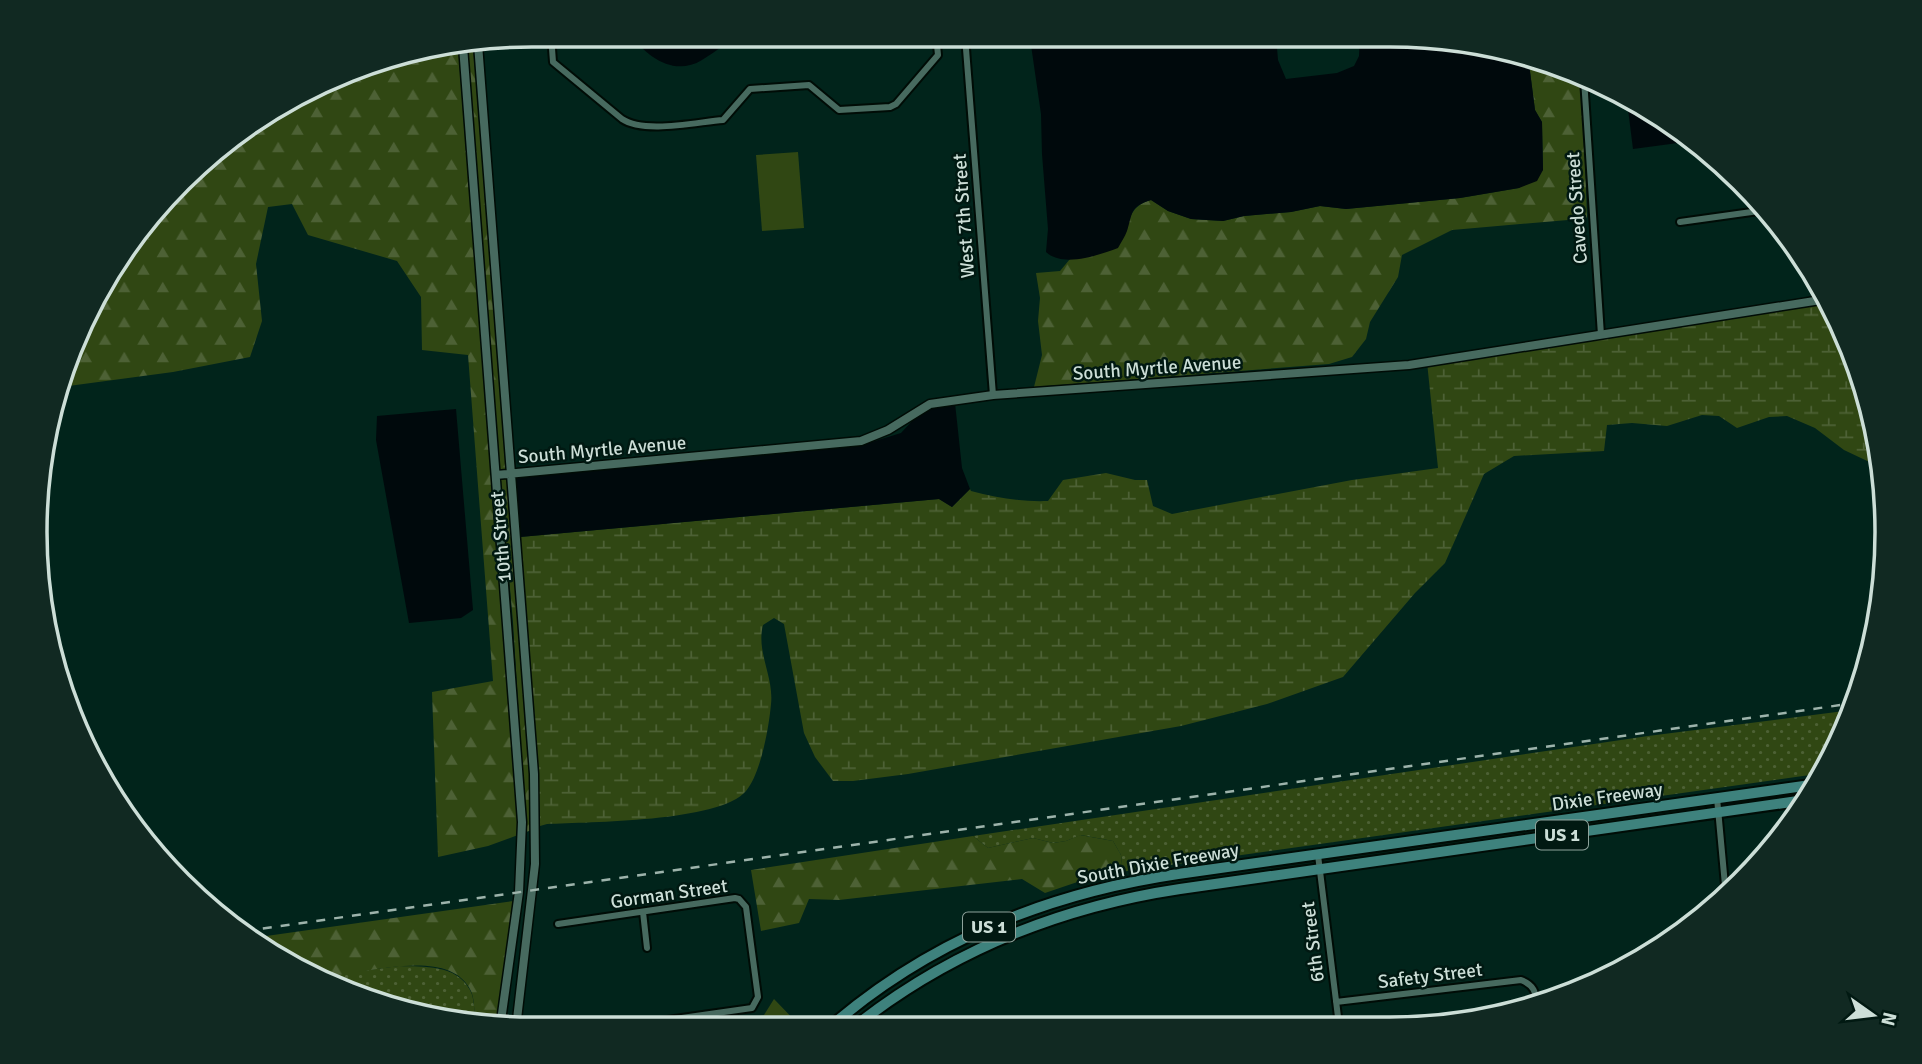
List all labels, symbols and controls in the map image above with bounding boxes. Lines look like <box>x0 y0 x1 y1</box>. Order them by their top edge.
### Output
street label: Cavedo Street <box>1561 151 1593 265</box>
street label: West 7th Street <box>948 152 980 279</box>
street label: South Myrtle Avenue <box>1072 350 1242 386</box>
street label: South Myrtle Avenue <box>517 431 687 469</box>
street label: 10th Street <box>485 490 517 583</box>
street label: Dixie Freeway <box>1550 777 1664 817</box>
road number: US 1 <box>1536 820 1588 850</box>
street label: South Dixie Freeway <box>1075 838 1241 890</box>
street label: Gorman Street <box>609 874 730 914</box>
street label: 6th Street <box>1296 900 1330 984</box>
road number: US 1 <box>963 912 1015 942</box>
street label: Safety Street <box>1376 958 1484 994</box>
north arrow <box>1838 980 1908 1050</box>
text: N <box>1875 1010 1902 1028</box>

